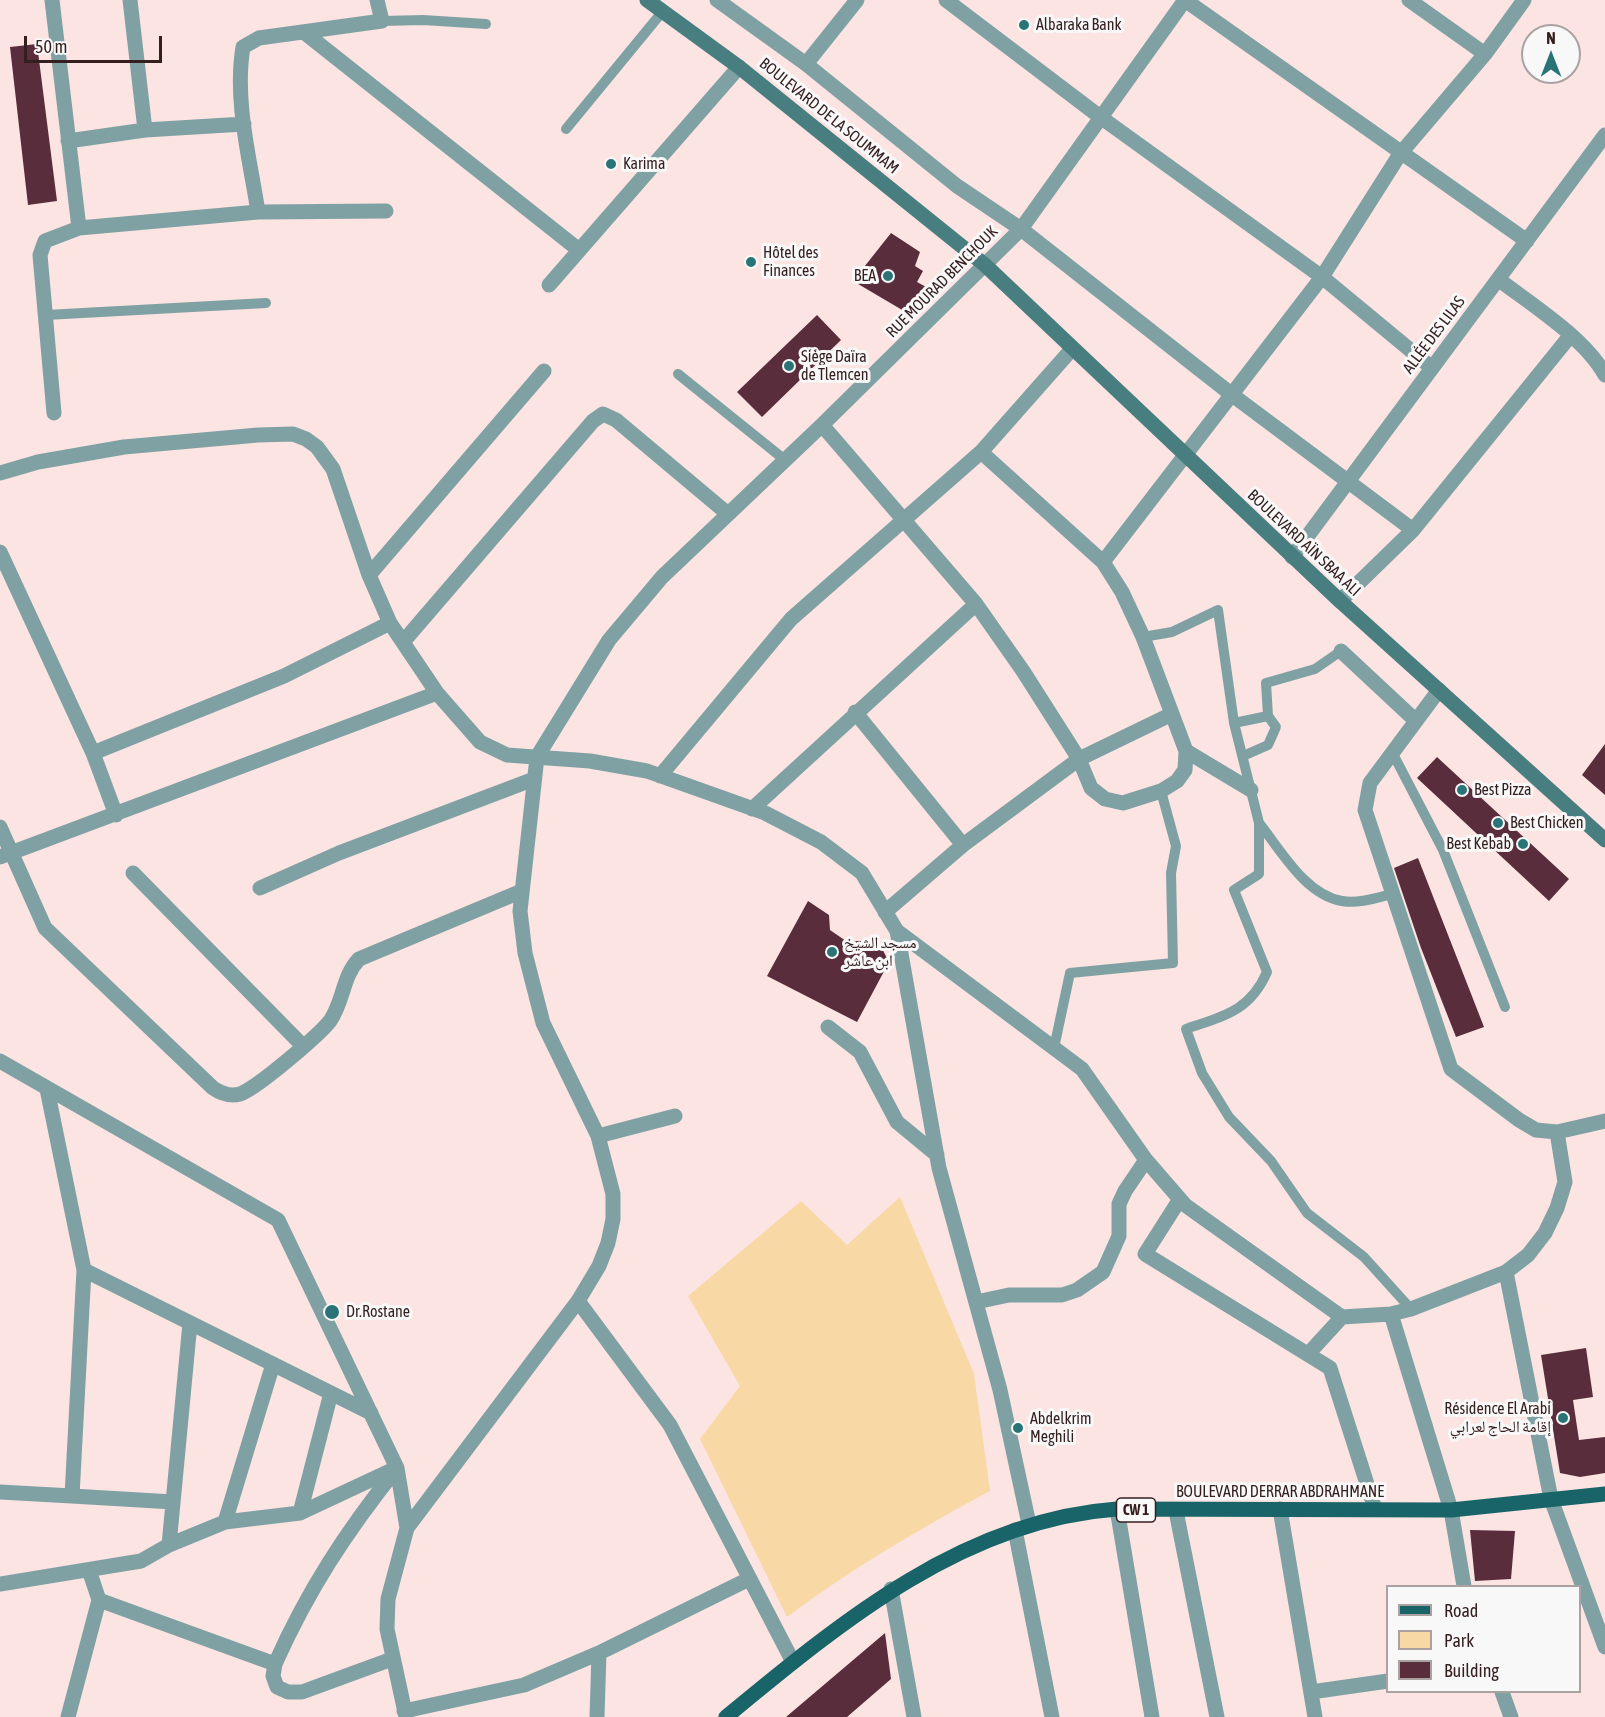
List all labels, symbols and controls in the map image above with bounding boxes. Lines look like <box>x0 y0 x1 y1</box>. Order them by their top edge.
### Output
place label: Albaraka Bank <box>1036 15 1121 35</box>
marker: Albaraka Bank <box>1017 18 1031 32</box>
scale bar <box>27 24 165 62</box>
north arrow <box>1521 24 1581 84</box>
text: N <box>1546 29 1556 47</box>
text: 50 m <box>35 36 67 57</box>
street label: BOULEVARD DE LA SOUMMAM <box>756 54 902 178</box>
place label: Karima <box>623 154 665 174</box>
marker: Karima <box>604 157 618 171</box>
street label: RUE MOURAD BENCHOUK <box>882 222 1002 342</box>
place label: Hôtel des Finances <box>763 243 818 281</box>
marker: Hôtel des Finances <box>744 255 758 269</box>
place label: BEA <box>854 266 876 286</box>
marker: BEA <box>881 269 895 283</box>
street label: ALLÉE DES LILAS <box>1399 293 1469 377</box>
place label: Siège Daïra de Tlemcen <box>801 347 869 385</box>
marker: Siège Daïra de Tlemcen <box>782 359 796 373</box>
street label: BOULEVARD AÏN SBAA ALI <box>1243 486 1365 600</box>
place label: Best Pizza <box>1474 780 1531 800</box>
marker: Best Pizza <box>1455 783 1469 797</box>
place label: Best Chicken <box>1510 813 1584 833</box>
marker: Best Chicken <box>1491 816 1505 830</box>
place label: Best Kebab <box>1446 834 1511 854</box>
marker: Best Kebab <box>1516 837 1530 851</box>
place label: مسجد الشيخ ابن عاشر <box>844 933 917 971</box>
marker: مسجد الشيخ ابن عاشر <box>825 945 839 959</box>
place label: Dr.Rostane <box>346 1302 410 1322</box>
marker: Dr.Rostane <box>323 1303 341 1321</box>
place label: Résidence El Arabi إقامة الحاج لعرابي <box>1444 1399 1551 1437</box>
place label: Abdelkrim Meghili <box>1030 1409 1091 1447</box>
marker: Résidence El Arabi إقامة الحاج لعرابي <box>1556 1411 1570 1425</box>
marker: Abdelkrim Meghili <box>1011 1421 1025 1435</box>
street label: BOULEVARD DERRAR ABDRAHMANE <box>1176 1482 1384 1502</box>
road number: CW 1 <box>1116 1498 1156 1522</box>
legend <box>1386 1585 1581 1693</box>
text: Road <box>1444 1600 1478 1621</box>
text: Park <box>1444 1630 1474 1651</box>
text: Building <box>1444 1660 1499 1681</box>

